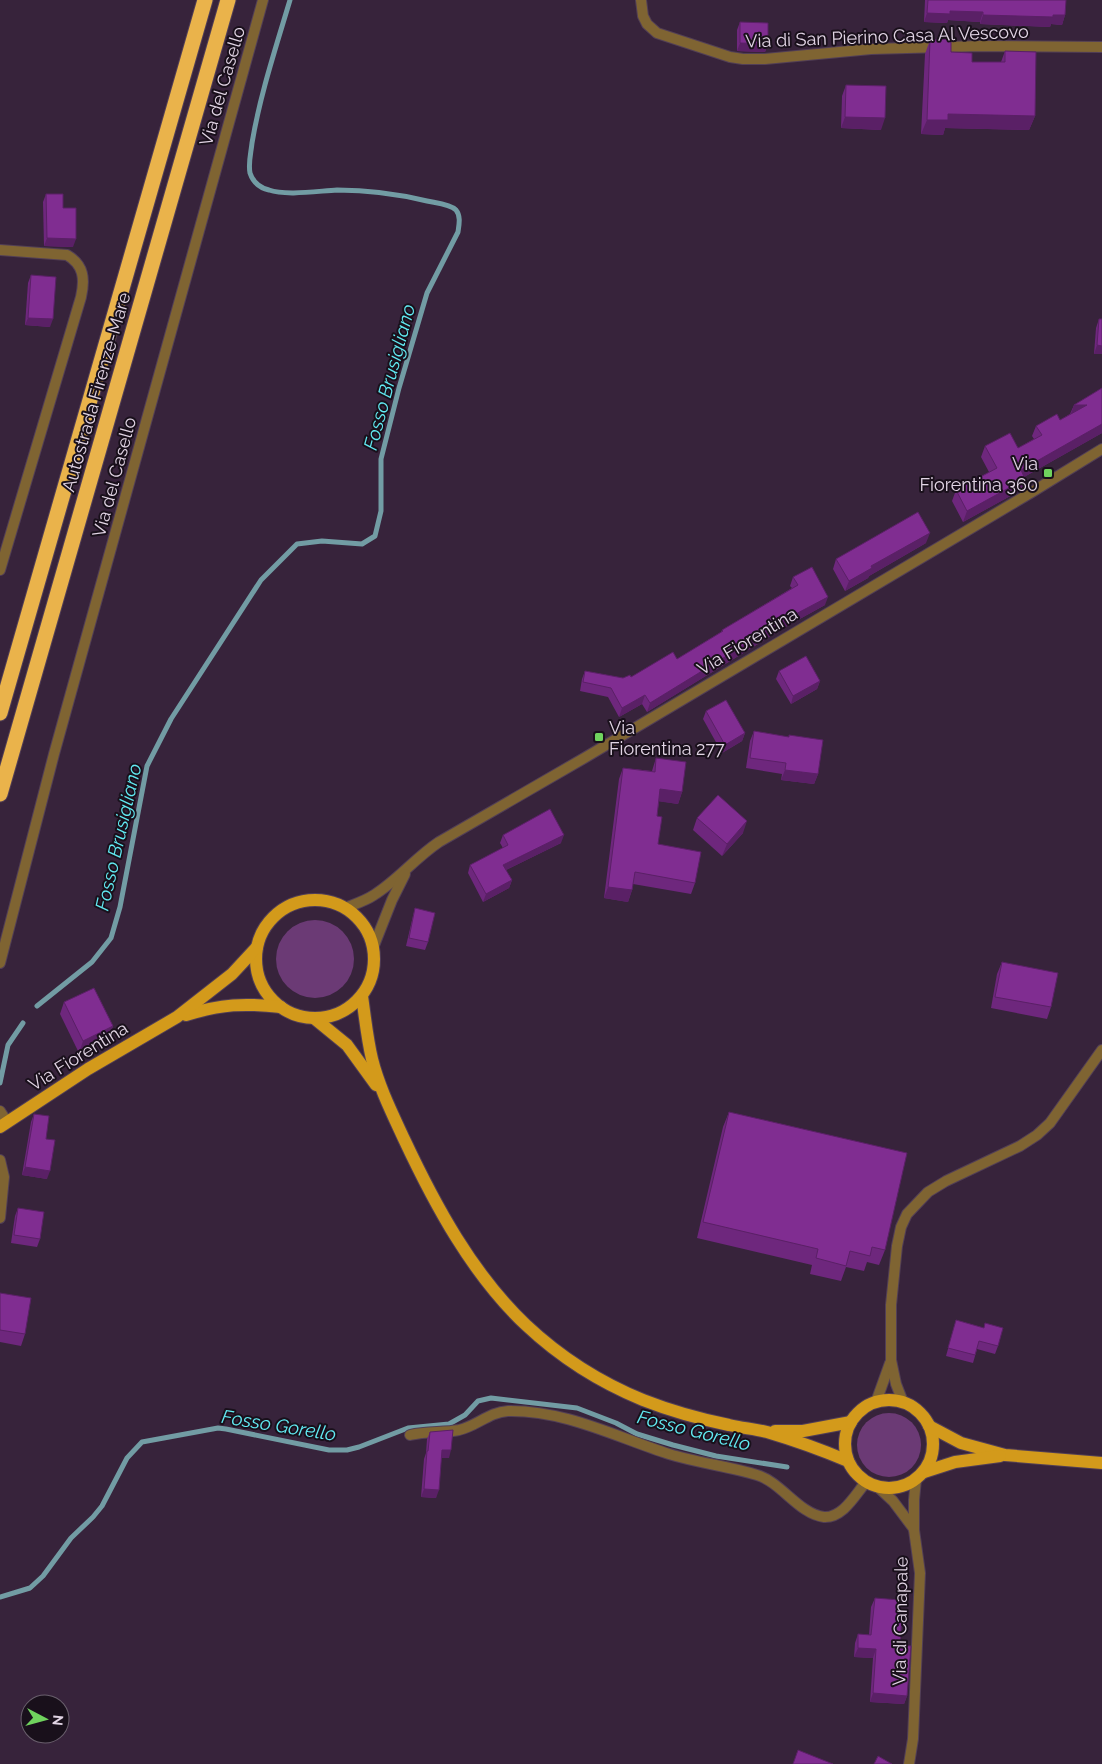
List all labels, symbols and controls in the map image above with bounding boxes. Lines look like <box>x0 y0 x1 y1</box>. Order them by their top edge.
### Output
street label: Via di San Pierino Casa Al Vescovo <box>745 21 1029 51</box>
street label: Via del Casello <box>195 24 249 148</box>
street label: Autostrada Firenze-Mare <box>57 290 135 494</box>
water label: Fosso Brusigliano <box>359 302 419 452</box>
street label: Via del Casello <box>88 415 140 539</box>
place label: Via Fiorentina 360 <box>919 453 1038 495</box>
marker: Via Fiorentina 360 <box>1042 467 1054 479</box>
street label: Via Fiorentina <box>693 603 801 679</box>
place label: Via Fiorentina 277 <box>609 717 725 759</box>
marker: Via Fiorentina 277 <box>593 731 605 743</box>
water label: Fosso Brusigliano <box>90 761 146 913</box>
street label: Via Fiorentina <box>25 1017 131 1095</box>
water label: Fosso Gorello <box>220 1405 338 1445</box>
water label: Fosso Gorello <box>635 1405 753 1455</box>
street label: Via di Canapale <box>888 1556 912 1686</box>
north arrow <box>20 1694 70 1744</box>
text: N <box>49 1714 66 1727</box>

